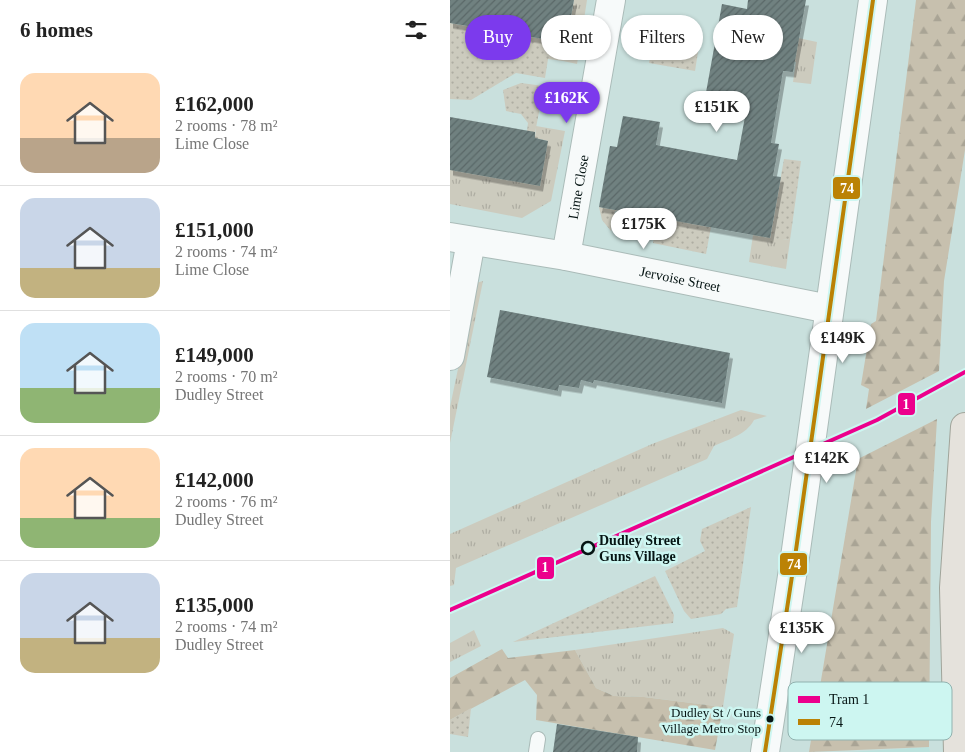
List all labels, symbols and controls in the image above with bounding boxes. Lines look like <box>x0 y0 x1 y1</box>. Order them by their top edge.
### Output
chip: Buy <box>465 15 531 60</box>
chip: Rent <box>541 15 611 60</box>
chip: Filters <box>621 15 703 60</box>
chip: New <box>713 15 783 60</box>
icon: filters <box>402 16 430 44</box>
text: 6 homes <box>20 18 93 42</box>
pin: £162K <box>532 82 602 124</box>
text: £162K <box>545 89 589 106</box>
pin: £151K <box>682 90 752 133</box>
text: £162,000 <box>175 92 254 116</box>
icon: home <box>60 93 120 153</box>
text: £151K <box>695 98 739 115</box>
text: 2 rooms · 78 m² <box>175 117 278 134</box>
text: Lime Close <box>175 135 249 152</box>
street label: Lime Close <box>565 154 591 220</box>
line badge: 74 <box>832 176 861 200</box>
text: 74 <box>840 181 854 196</box>
pin: £175K <box>609 208 679 250</box>
text: £175K <box>622 215 666 232</box>
icon: home <box>60 218 120 278</box>
text: £151,000 <box>175 218 254 242</box>
text: 2 rooms · 74 m² <box>175 243 278 260</box>
text: Lime Close <box>175 261 249 278</box>
street label: Jervoise Street <box>638 264 722 294</box>
pin: £149K <box>808 322 878 364</box>
text: £149K <box>821 329 865 346</box>
icon: home <box>60 343 120 403</box>
text: £149,000 <box>175 343 254 367</box>
text: 2 rooms · 70 m² <box>175 368 278 385</box>
text: Dudley Street <box>175 386 263 403</box>
line badge: 1 <box>897 392 916 416</box>
text: 1 <box>903 397 910 412</box>
pin: £142K <box>792 442 862 484</box>
text: £142K <box>805 449 849 466</box>
icon: home <box>60 468 120 528</box>
text: £142,000 <box>175 468 254 492</box>
text: 2 rooms · 76 m² <box>175 493 278 510</box>
text: Dudley Street <box>175 511 263 528</box>
place label: Dudley Street Guns Village <box>599 533 681 564</box>
marker: Dudley Street Guns Village <box>581 541 595 555</box>
line badge: 74 <box>779 552 808 576</box>
line badge: 1 <box>536 556 555 580</box>
text: 74 <box>787 557 801 572</box>
text: 1 <box>542 560 549 575</box>
icon: home <box>60 593 120 653</box>
text: £135,000 <box>175 593 254 617</box>
pin: £135K <box>767 612 837 654</box>
text: 2 rooms · 74 m² <box>175 618 278 635</box>
text: £135K <box>780 619 824 636</box>
text: Dudley Street <box>175 636 263 653</box>
legend <box>788 682 952 740</box>
text: Tram 1 <box>829 692 869 707</box>
place label: Dudley St / Guns Village Metro Stop <box>661 705 761 736</box>
marker: Dudley St / Guns Village Metro Stop <box>765 714 775 724</box>
text: 74 <box>829 715 843 730</box>

